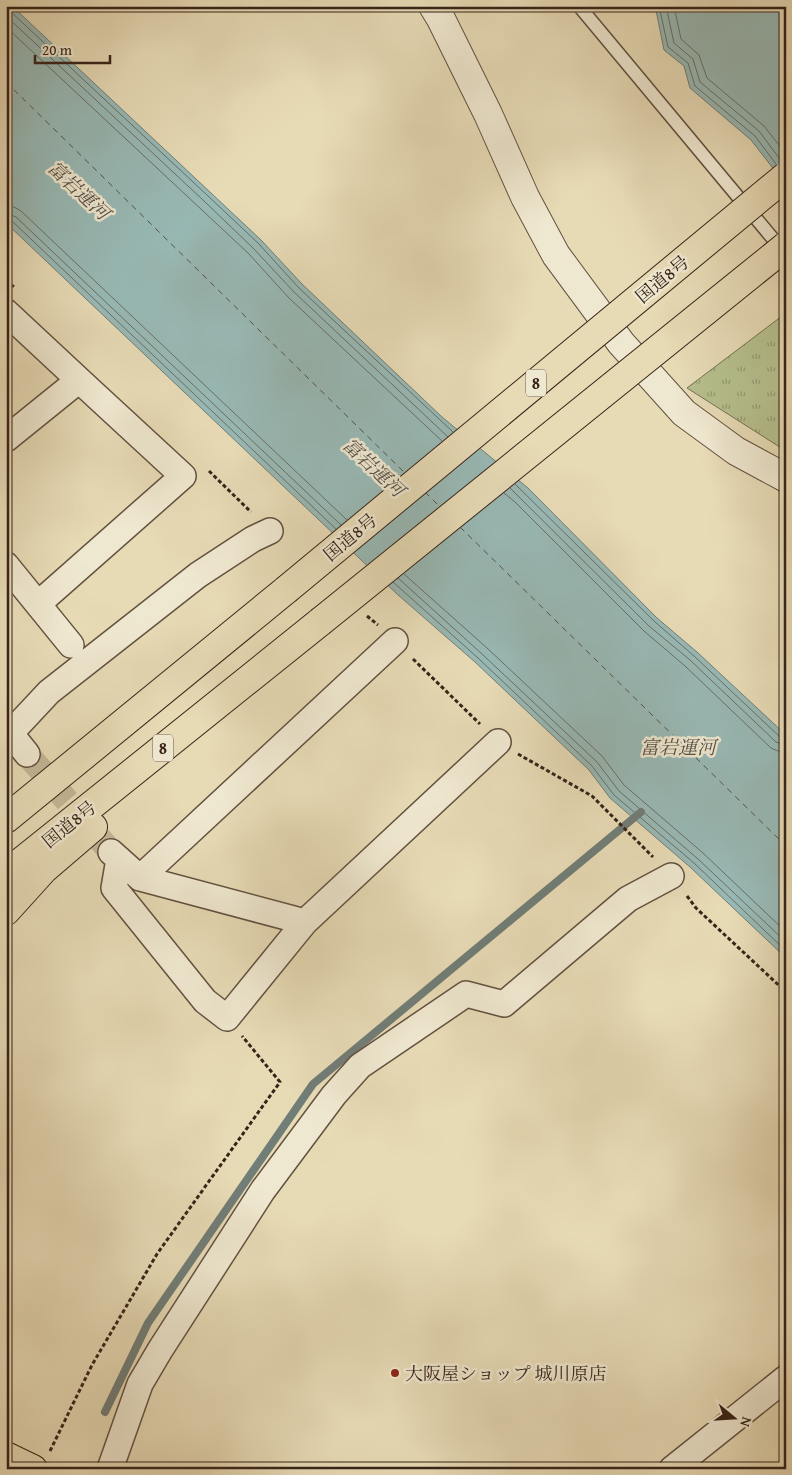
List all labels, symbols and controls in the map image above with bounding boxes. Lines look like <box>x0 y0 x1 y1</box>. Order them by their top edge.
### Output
scale bar <box>35 32 110 64</box>
text: 20 m <box>42 39 73 60</box>
water label: 富岩運河 <box>42 154 119 228</box>
street label: 国道8号 <box>629 249 695 309</box>
road number: 8 <box>526 369 546 396</box>
water label: 富岩運河 <box>337 431 414 505</box>
street label: 国道8号 <box>317 507 383 567</box>
water label: 富岩運河 <box>640 733 719 761</box>
road number: 8 <box>153 734 173 761</box>
street label: 国道8号 <box>36 794 102 854</box>
place label: 大阪屋ショップ 城川原店 <box>405 1360 607 1387</box>
marker: 大阪屋ショップ 城川原店 <box>389 1367 401 1379</box>
north arrow <box>710 1392 760 1442</box>
text: N <box>735 1414 757 1430</box>

